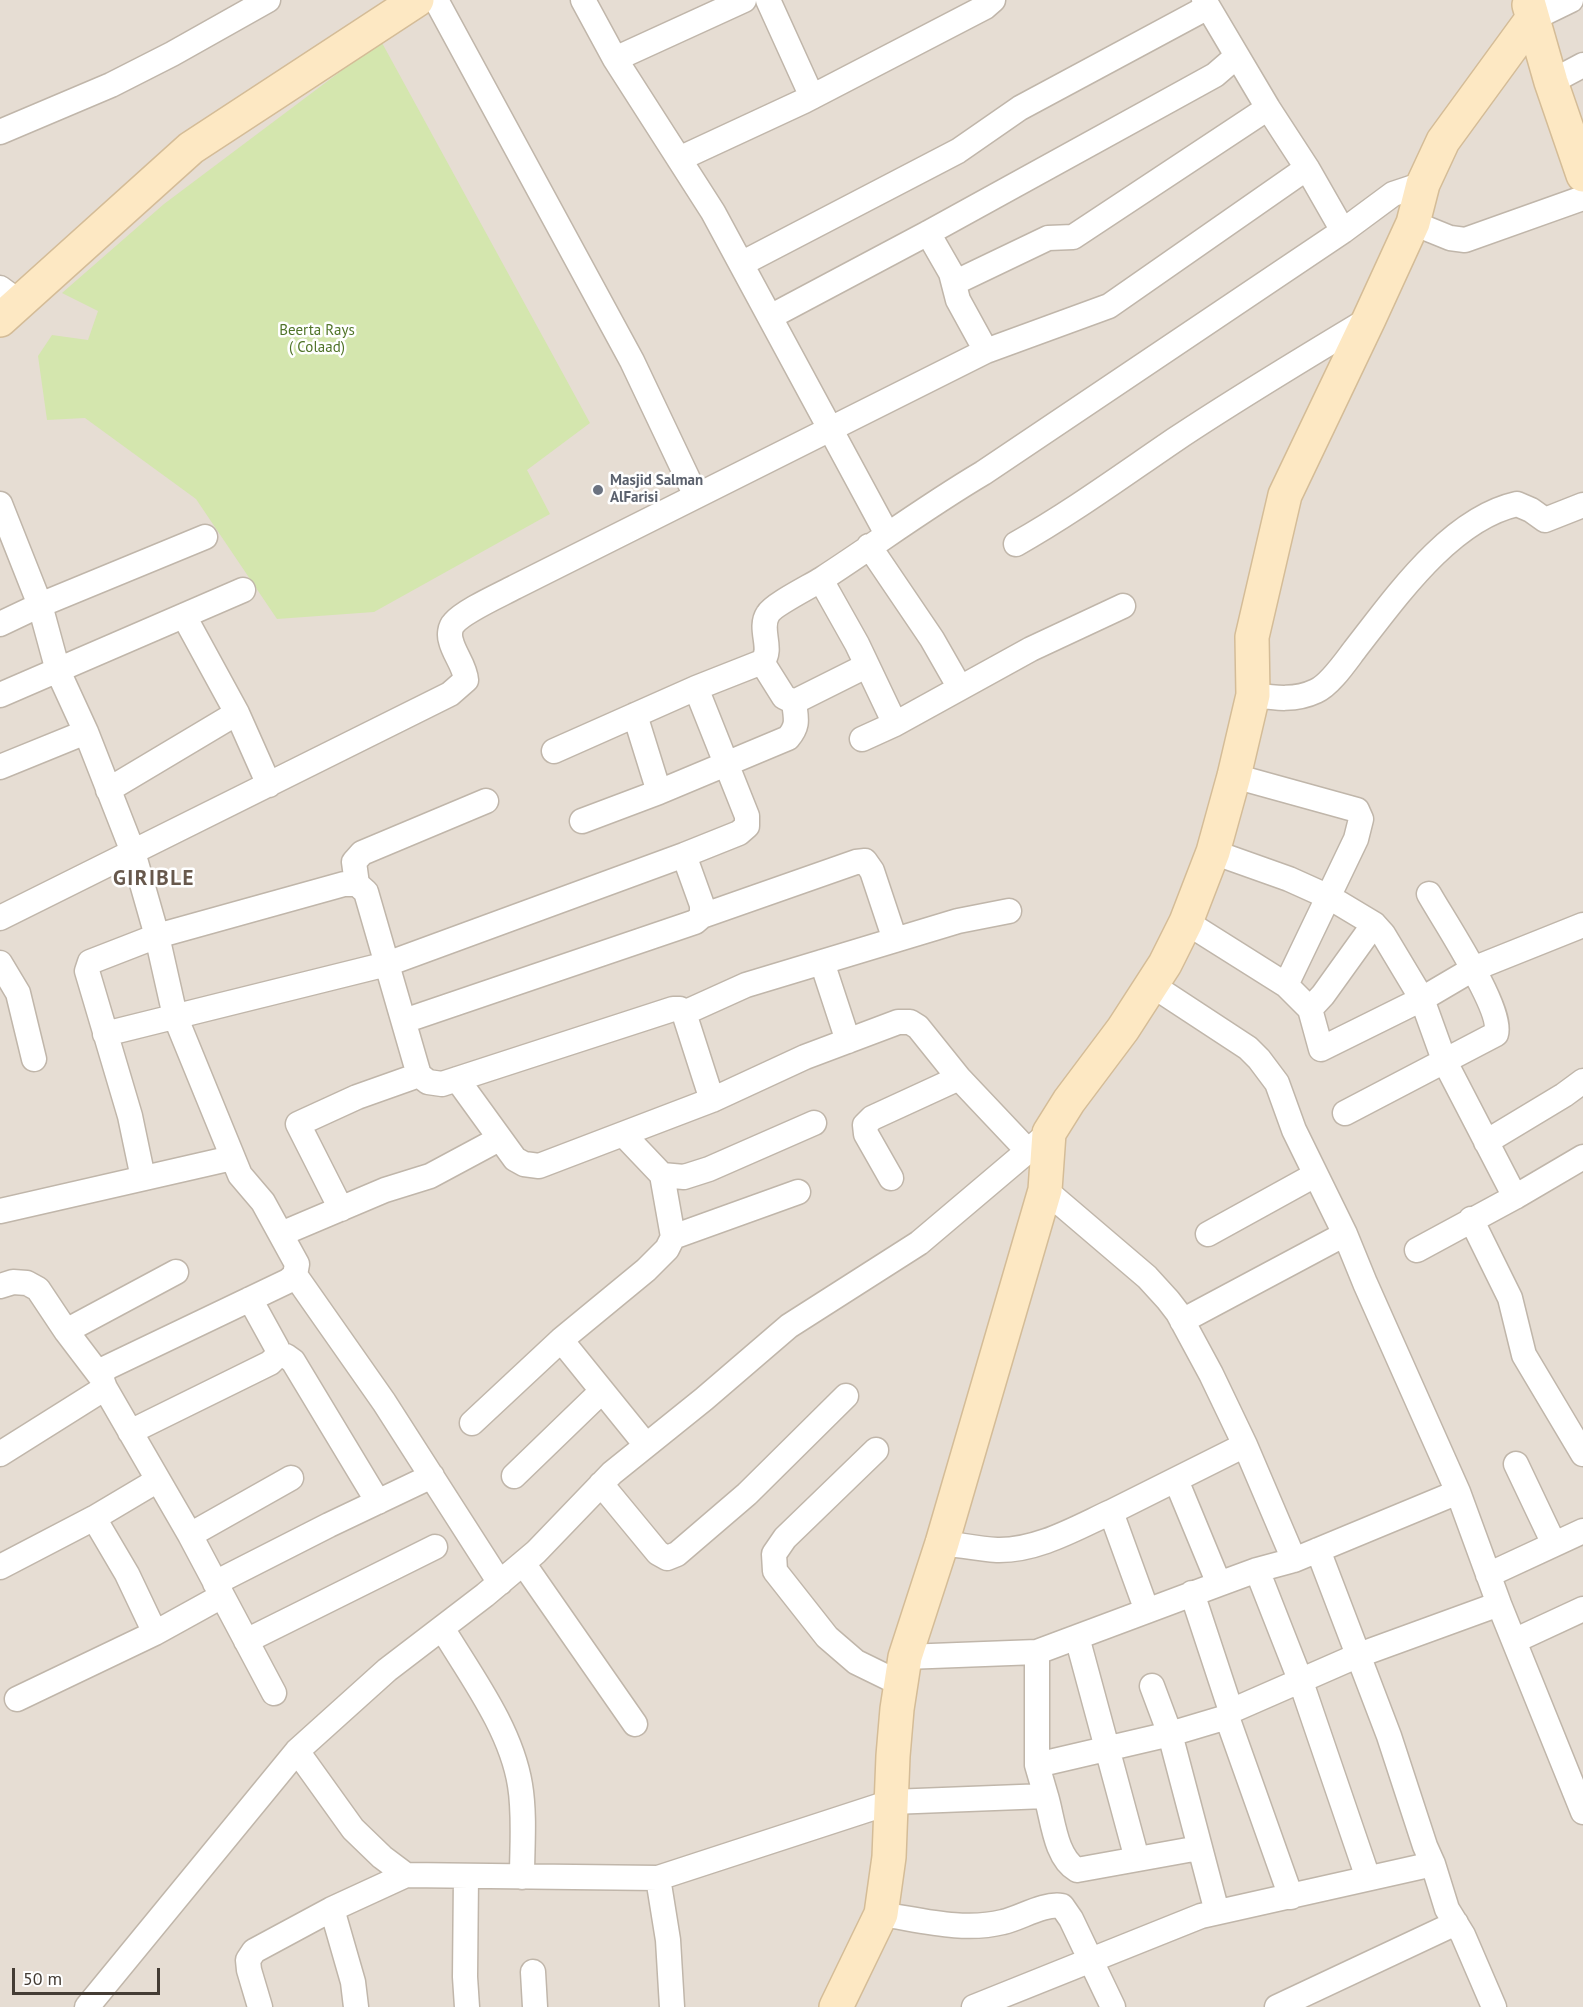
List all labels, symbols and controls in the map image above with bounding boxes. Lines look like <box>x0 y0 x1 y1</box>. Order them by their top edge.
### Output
park label: Beerta Rays ( Colaad) <box>279 322 355 357</box>
place label: Masjid Salman AlFarisi <box>610 472 703 507</box>
marker: Masjid Salman AlFarisi <box>591 483 605 497</box>
district label: GIRIBLE <box>113 866 195 892</box>
scale bar <box>15 1956 164 1994</box>
text: 50 m <box>23 1967 62 1990</box>

